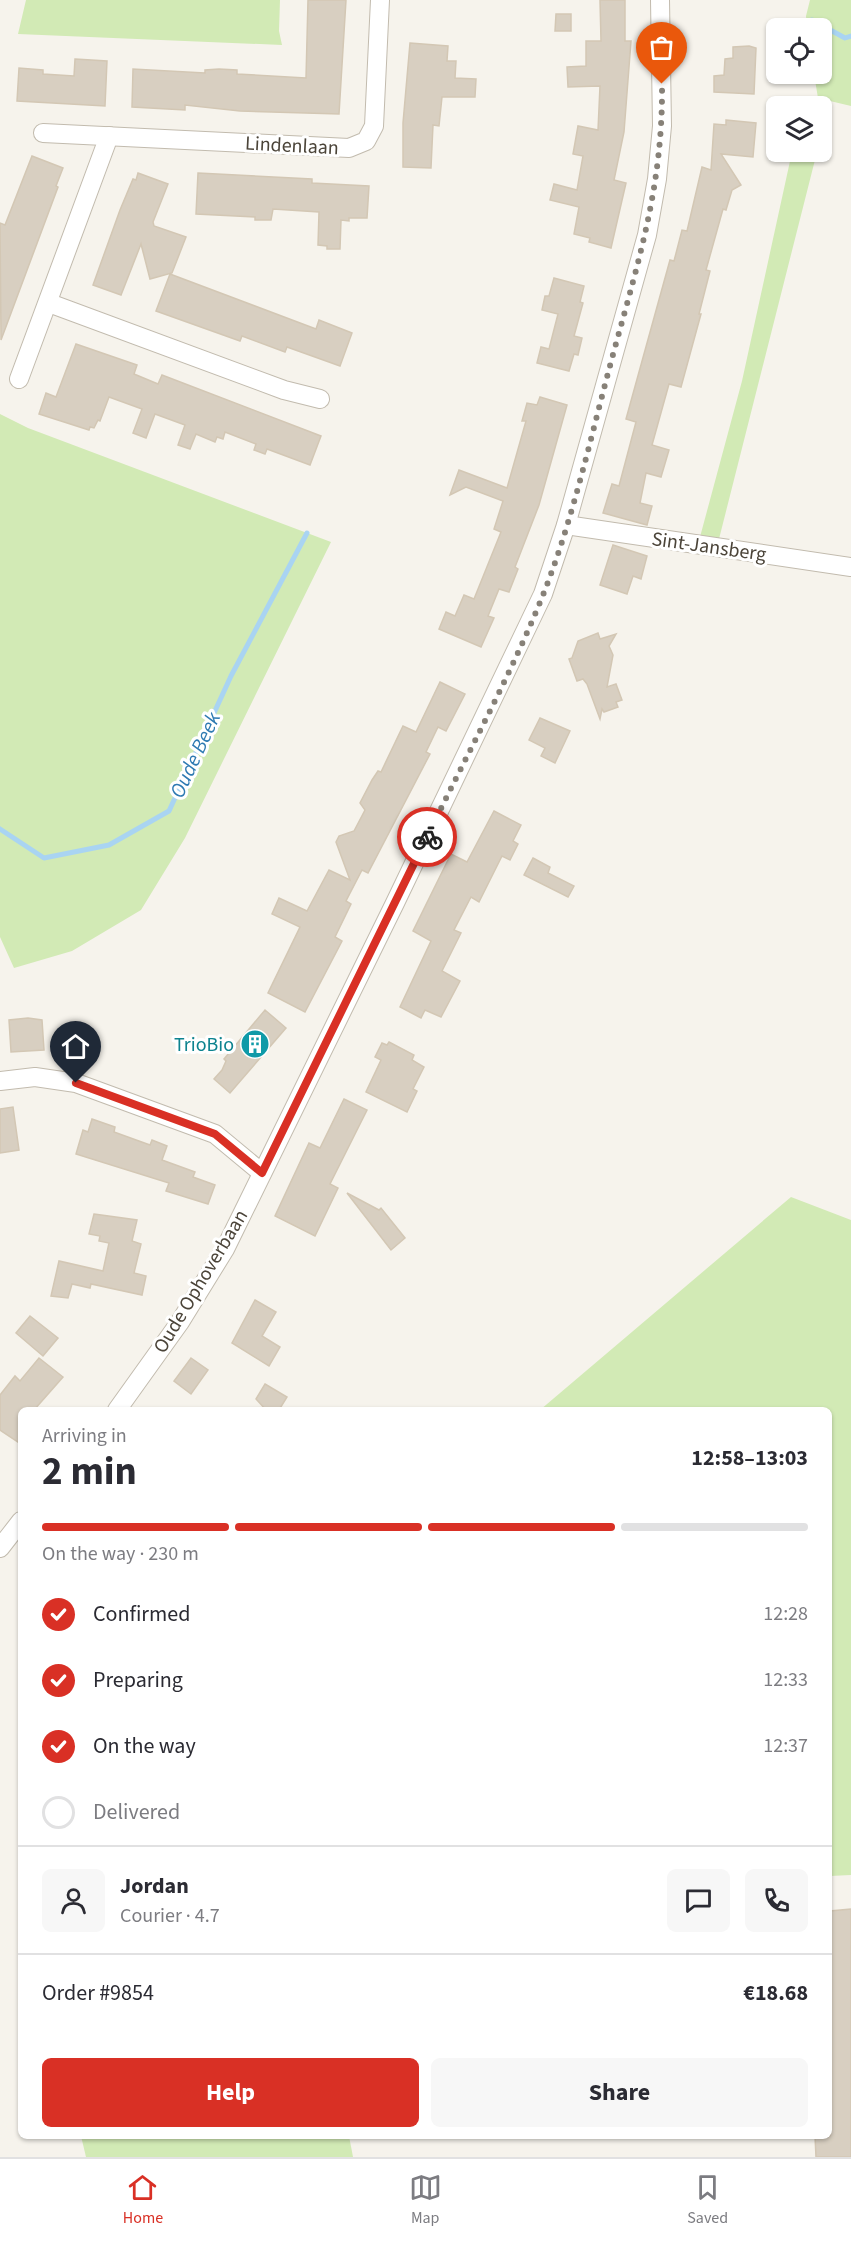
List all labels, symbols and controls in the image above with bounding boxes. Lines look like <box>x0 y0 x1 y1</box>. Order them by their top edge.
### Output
map controls <box>766 18 832 162</box>
button: locate <box>766 18 832 84</box>
pin <box>636 22 687 84</box>
icon: bag <box>645 31 678 64</box>
button: layers <box>766 96 832 162</box>
street label: Lindenlaan <box>244 130 339 162</box>
street label: Sint-Jansberg <box>650 525 768 569</box>
water label: Oude Beek <box>162 706 228 803</box>
courier <box>397 807 457 867</box>
icon: bike <box>411 821 444 854</box>
pin <box>50 1021 101 1083</box>
building icon: TrioBio <box>239 1028 271 1060</box>
icon: home <box>59 1030 92 1063</box>
place label: TrioBio <box>174 1031 234 1059</box>
street label: Oude Ophoverbaan <box>147 1204 255 1359</box>
text: Arriving in <box>42 1422 127 1450</box>
text: 12:58–13:03 <box>691 1442 808 1474</box>
text: 2 min <box>42 1444 137 1500</box>
text: On the way · 230 m <box>42 1540 199 1568</box>
icon: check <box>42 1598 75 1631</box>
text: Confirmed <box>93 1598 190 1630</box>
text: 12:28 <box>763 1600 808 1628</box>
icon: check <box>42 1664 75 1697</box>
text: Preparing <box>93 1664 183 1696</box>
text: 12:33 <box>763 1666 808 1694</box>
icon: check <box>42 1730 75 1763</box>
text: On the way <box>93 1730 196 1762</box>
text: 12:37 <box>763 1732 808 1760</box>
text: Delivered <box>93 1796 180 1828</box>
button: person <box>42 1869 105 1932</box>
button: chat <box>667 1869 730 1932</box>
button: phone <box>745 1869 808 1932</box>
text: Jordan <box>120 1870 189 1902</box>
text: Courier · 4.7 <box>120 1902 220 1930</box>
text: Order #9854 <box>42 1977 154 2009</box>
text: €18.68 <box>743 1977 808 2009</box>
button: Help <box>42 2058 419 2127</box>
button: Share <box>431 2058 808 2127</box>
tab: Home <box>123 2171 163 2229</box>
tab: Map <box>409 2171 442 2229</box>
tab: Saved <box>687 2171 728 2229</box>

